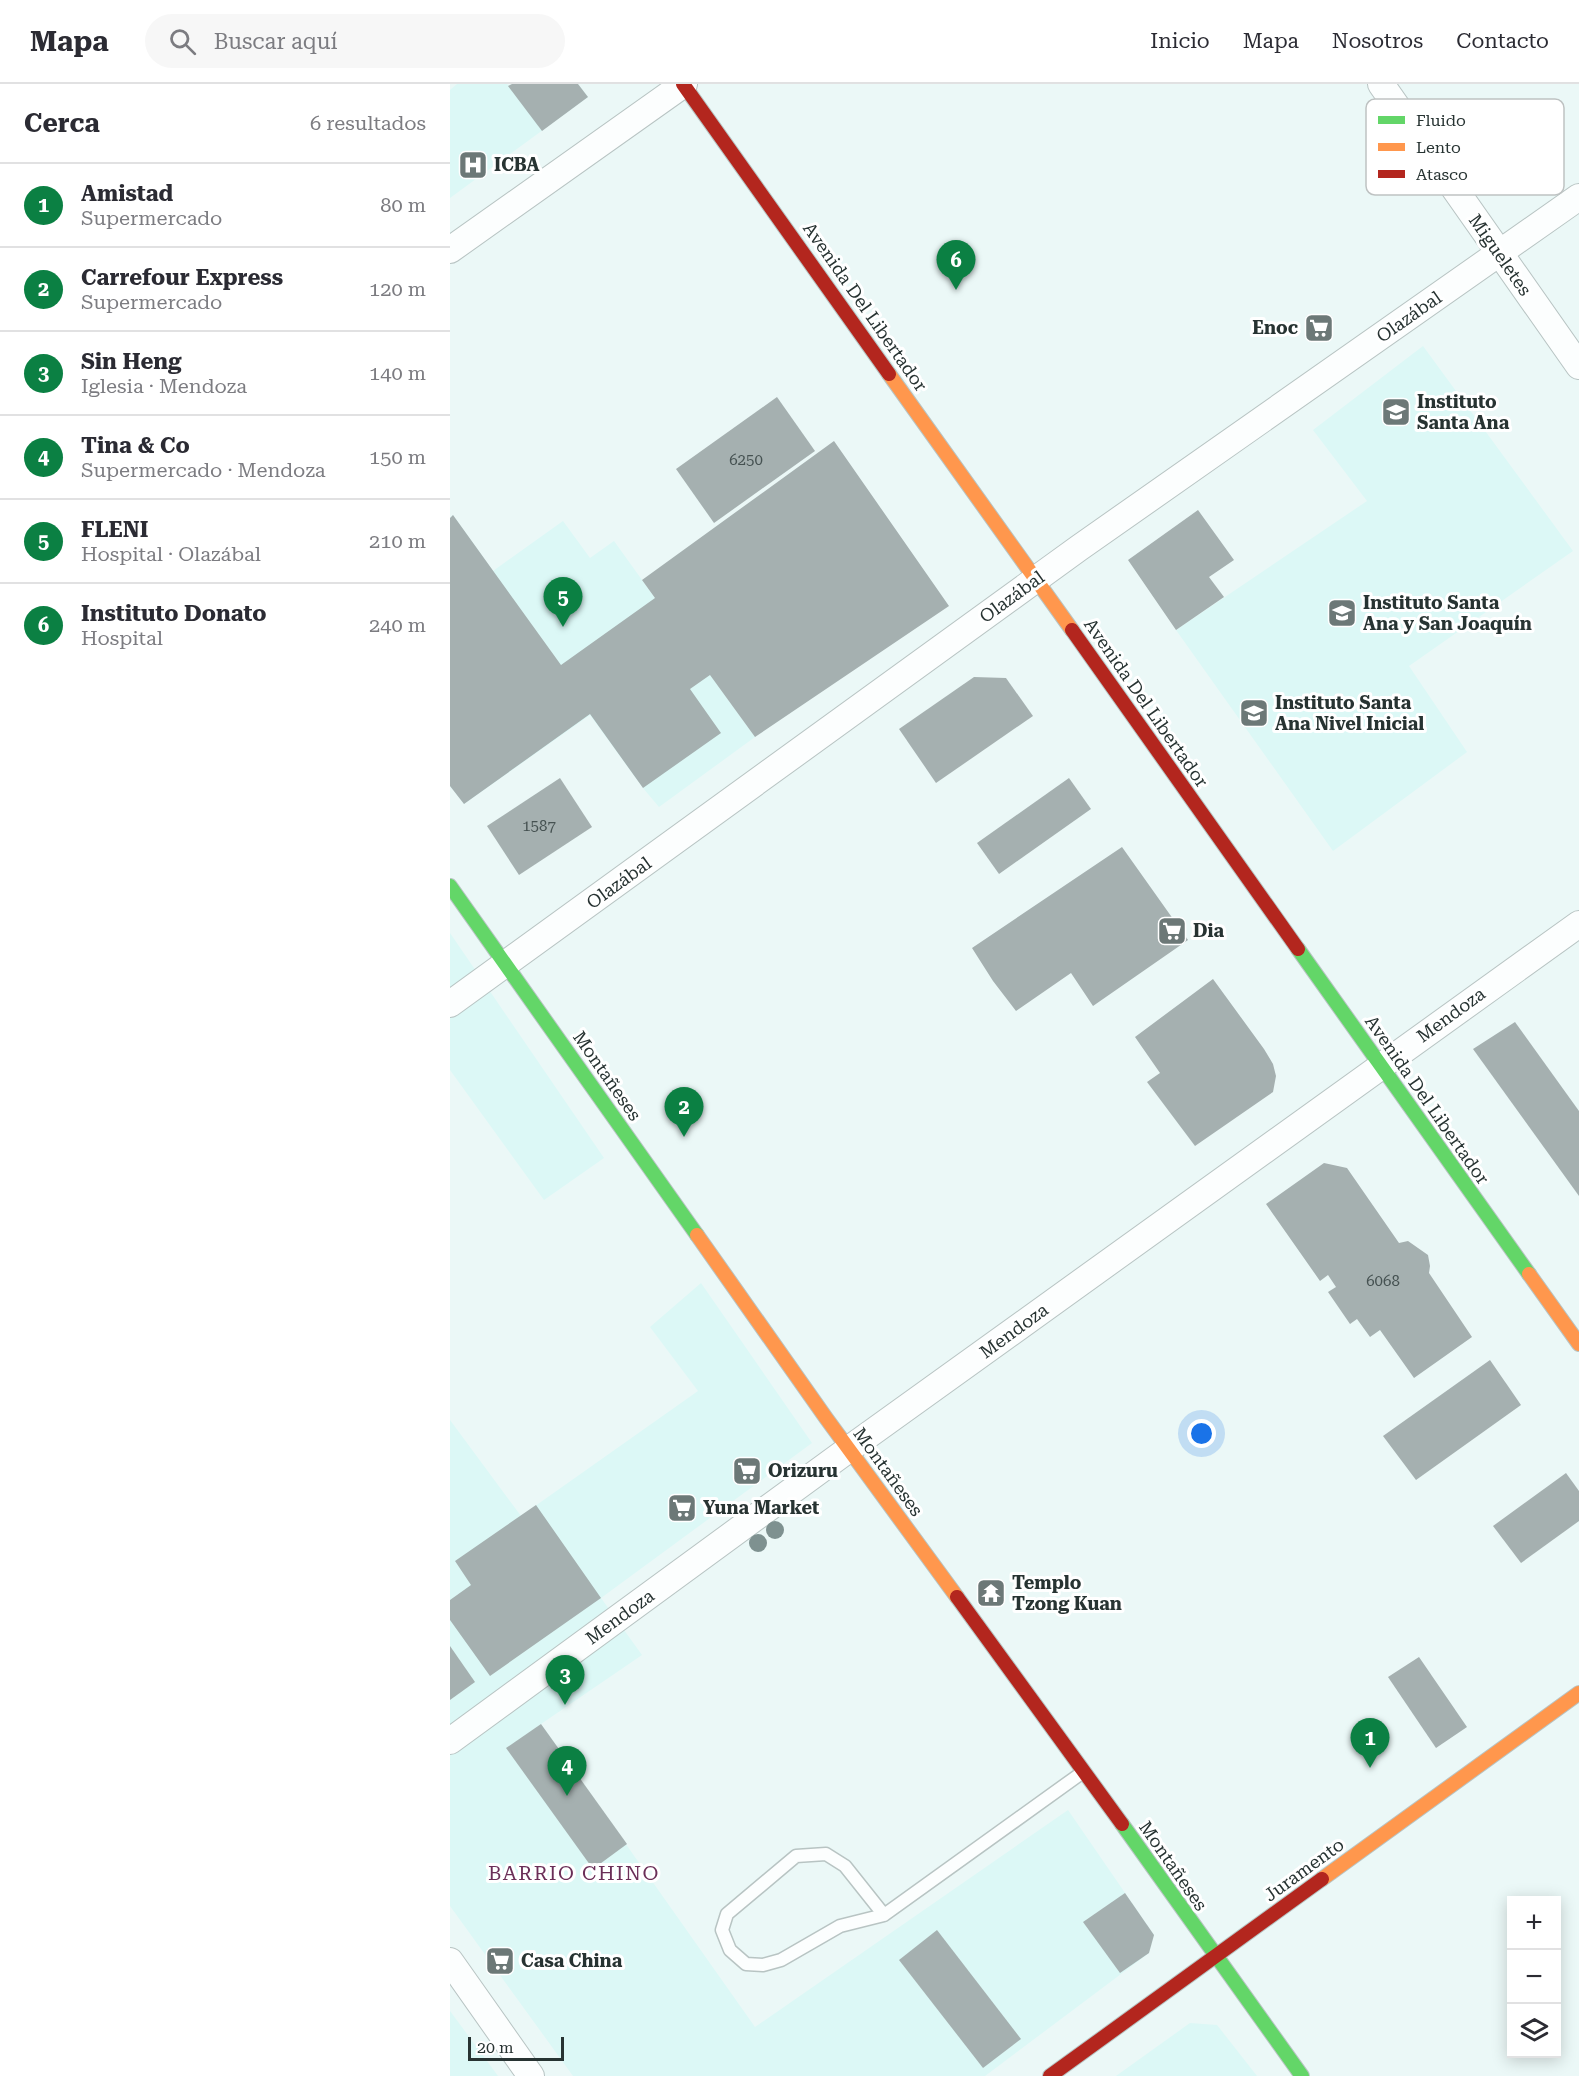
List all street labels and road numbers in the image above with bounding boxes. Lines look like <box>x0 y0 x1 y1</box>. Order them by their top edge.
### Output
street label: Migueletes <box>1465 210 1536 299</box>
street label: Avenida Del Libertador <box>799 218 932 395</box>
street label: Olazábal <box>1372 286 1446 347</box>
street label: Olazábal <box>975 566 1048 627</box>
street label: Avenida Del Libertador <box>1080 614 1213 791</box>
street label: Olazábal <box>582 852 655 913</box>
street label: Mendoza <box>1412 983 1489 1046</box>
street label: Avenida Del Libertador <box>1361 1011 1494 1188</box>
street label: Montañeses <box>569 1027 646 1124</box>
street label: Mendoza <box>975 1299 1052 1362</box>
street label: Montañeses <box>849 1423 928 1520</box>
street label: Mendoza <box>581 1585 658 1648</box>
street label: Montañeses <box>1135 1817 1212 1914</box>
street label: Juramento <box>1260 1834 1348 1906</box>

